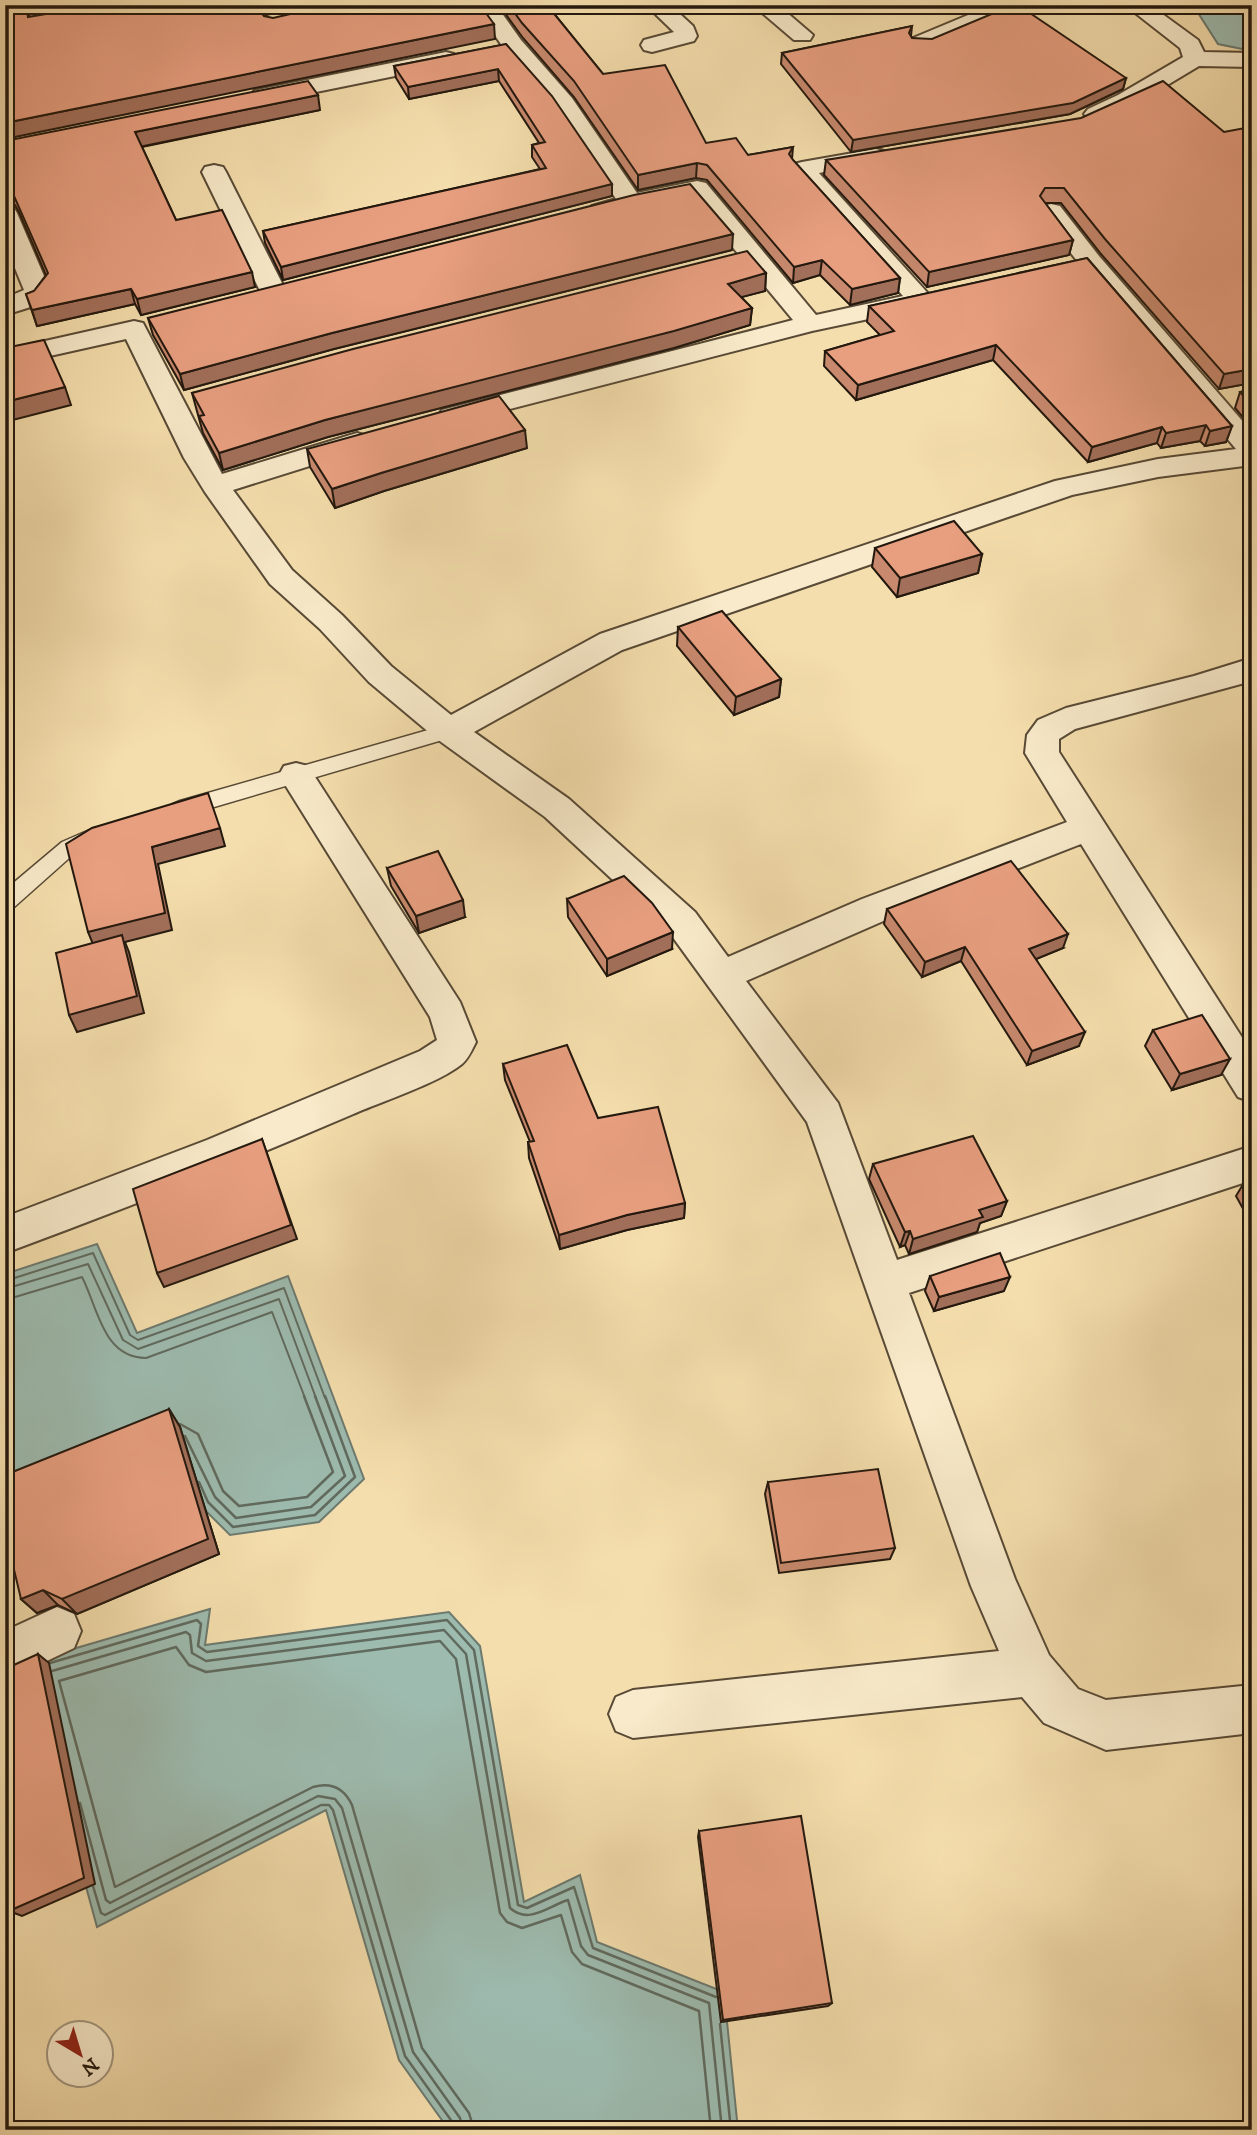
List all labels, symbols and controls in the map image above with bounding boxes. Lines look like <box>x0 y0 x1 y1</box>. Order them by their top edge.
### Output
north arrow <box>46 2020 116 2090</box>
text: N <box>76 2052 103 2080</box>

